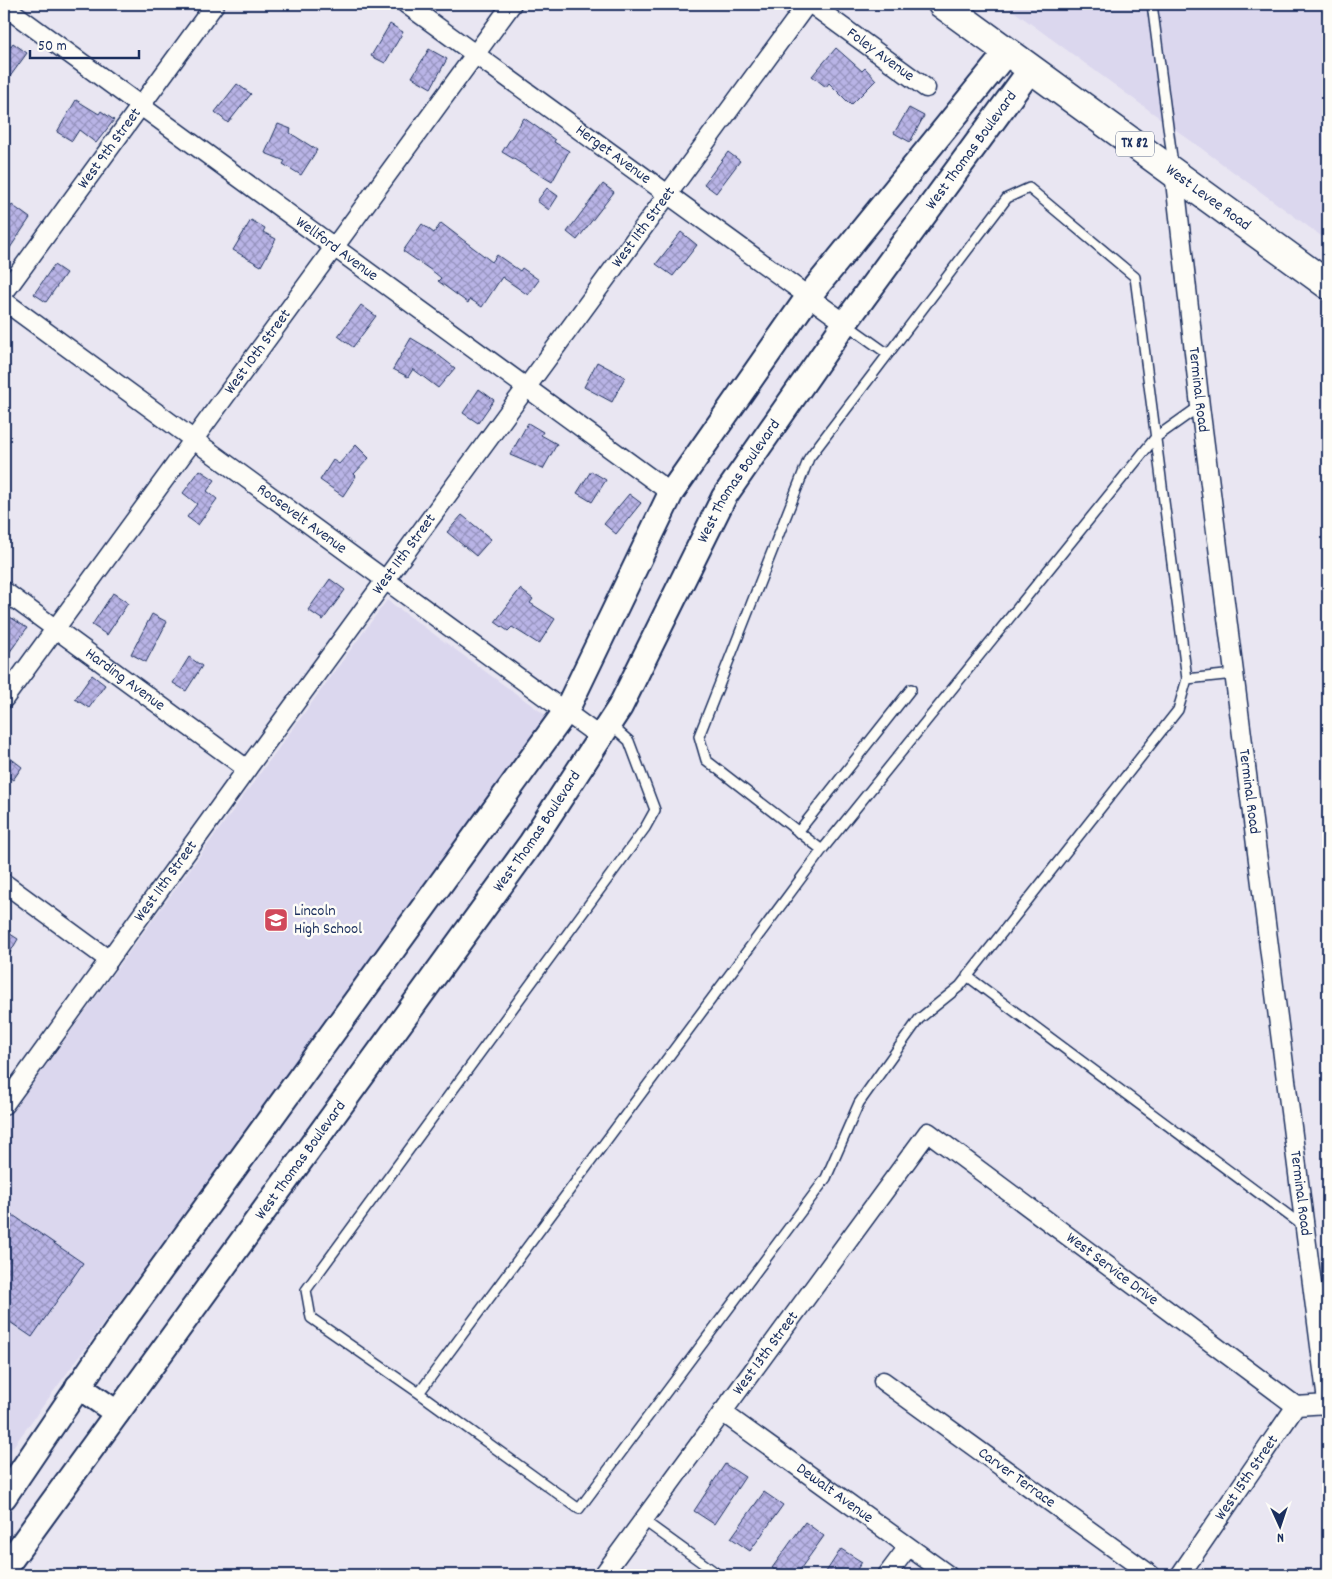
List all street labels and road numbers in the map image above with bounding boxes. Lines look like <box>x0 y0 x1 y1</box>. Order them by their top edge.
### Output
street label: Foley Avenue <box>842 22 919 87</box>
street label: West Thomas Boulevard <box>920 86 1023 215</box>
street label: West 9th Street <box>72 103 147 194</box>
street label: Herget Avenue <box>570 119 656 190</box>
road number: TX 82 <box>1116 132 1154 156</box>
street label: West Levee Road <box>1161 159 1255 237</box>
street label: West 11th Street <box>606 182 681 273</box>
street label: Wellford Avenue <box>291 211 383 287</box>
street label: West 10th Street <box>219 304 297 399</box>
street label: Terminal Road <box>1182 346 1215 434</box>
street label: West Thomas Boulevard <box>691 415 786 547</box>
street label: Roosevelt Avenue <box>252 478 352 560</box>
street label: West 11th Street <box>367 509 442 599</box>
street label: Harding Avenue <box>80 643 170 717</box>
street label: Terminal Road <box>1232 747 1266 835</box>
street label: West Thomas Boulevard <box>487 766 587 897</box>
street label: West 11th Street <box>128 836 203 927</box>
street label: West Thomas Boulevard <box>249 1096 352 1225</box>
street label: Terminal Road <box>1284 1149 1317 1237</box>
street label: West Service Drive <box>1061 1227 1163 1311</box>
street label: West 13th Street <box>727 1306 804 1400</box>
street label: West 15th Street <box>1209 1430 1284 1525</box>
street label: Carver Terrace <box>973 1442 1060 1514</box>
street label: Dewalt Avenue <box>791 1458 878 1529</box>

